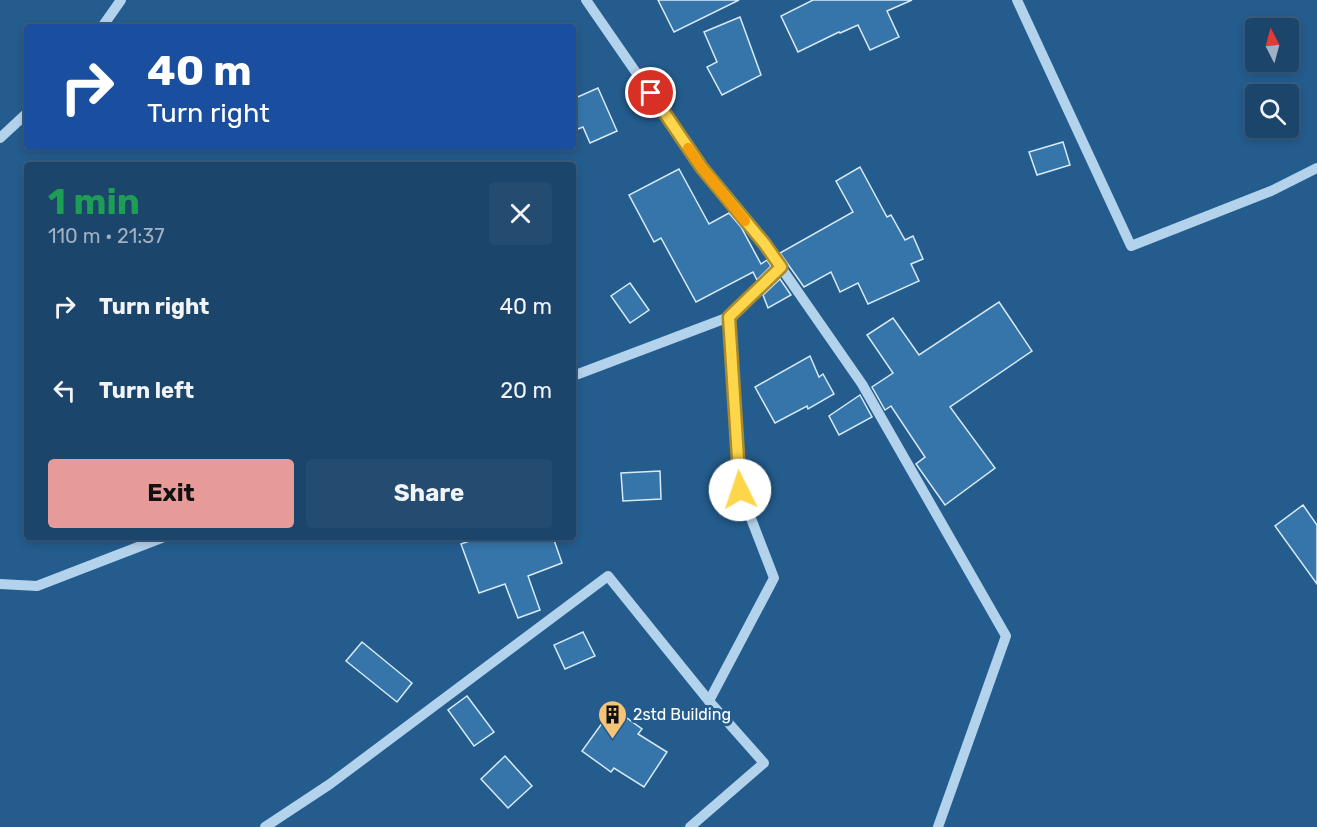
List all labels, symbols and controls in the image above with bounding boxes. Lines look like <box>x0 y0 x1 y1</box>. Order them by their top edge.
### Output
north arrow <box>1245 18 1299 72</box>
map controls <box>1245 18 1299 138</box>
text: 40 m <box>147 46 252 96</box>
icon: right <box>48 48 126 126</box>
pin <box>625 67 676 118</box>
icon: arrive <box>634 76 667 109</box>
button: search <box>1245 84 1299 138</box>
text: Turn right <box>147 97 270 129</box>
text: 1 min <box>48 180 140 223</box>
button: close <box>489 182 552 245</box>
text: 110 m · 21:37 <box>48 224 165 248</box>
icon: right <box>48 290 81 323</box>
text: Turn right <box>99 293 209 320</box>
text: 40 m <box>499 293 552 320</box>
icon: left <box>48 374 81 407</box>
text: Turn left <box>99 377 194 404</box>
text: 20 m <box>500 377 552 404</box>
position arrow <box>708 458 772 522</box>
button: Exit <box>48 459 294 528</box>
button: Share <box>306 459 552 528</box>
building icon: 2std Building <box>596 698 628 740</box>
place label: 2std Building <box>633 705 731 724</box>

